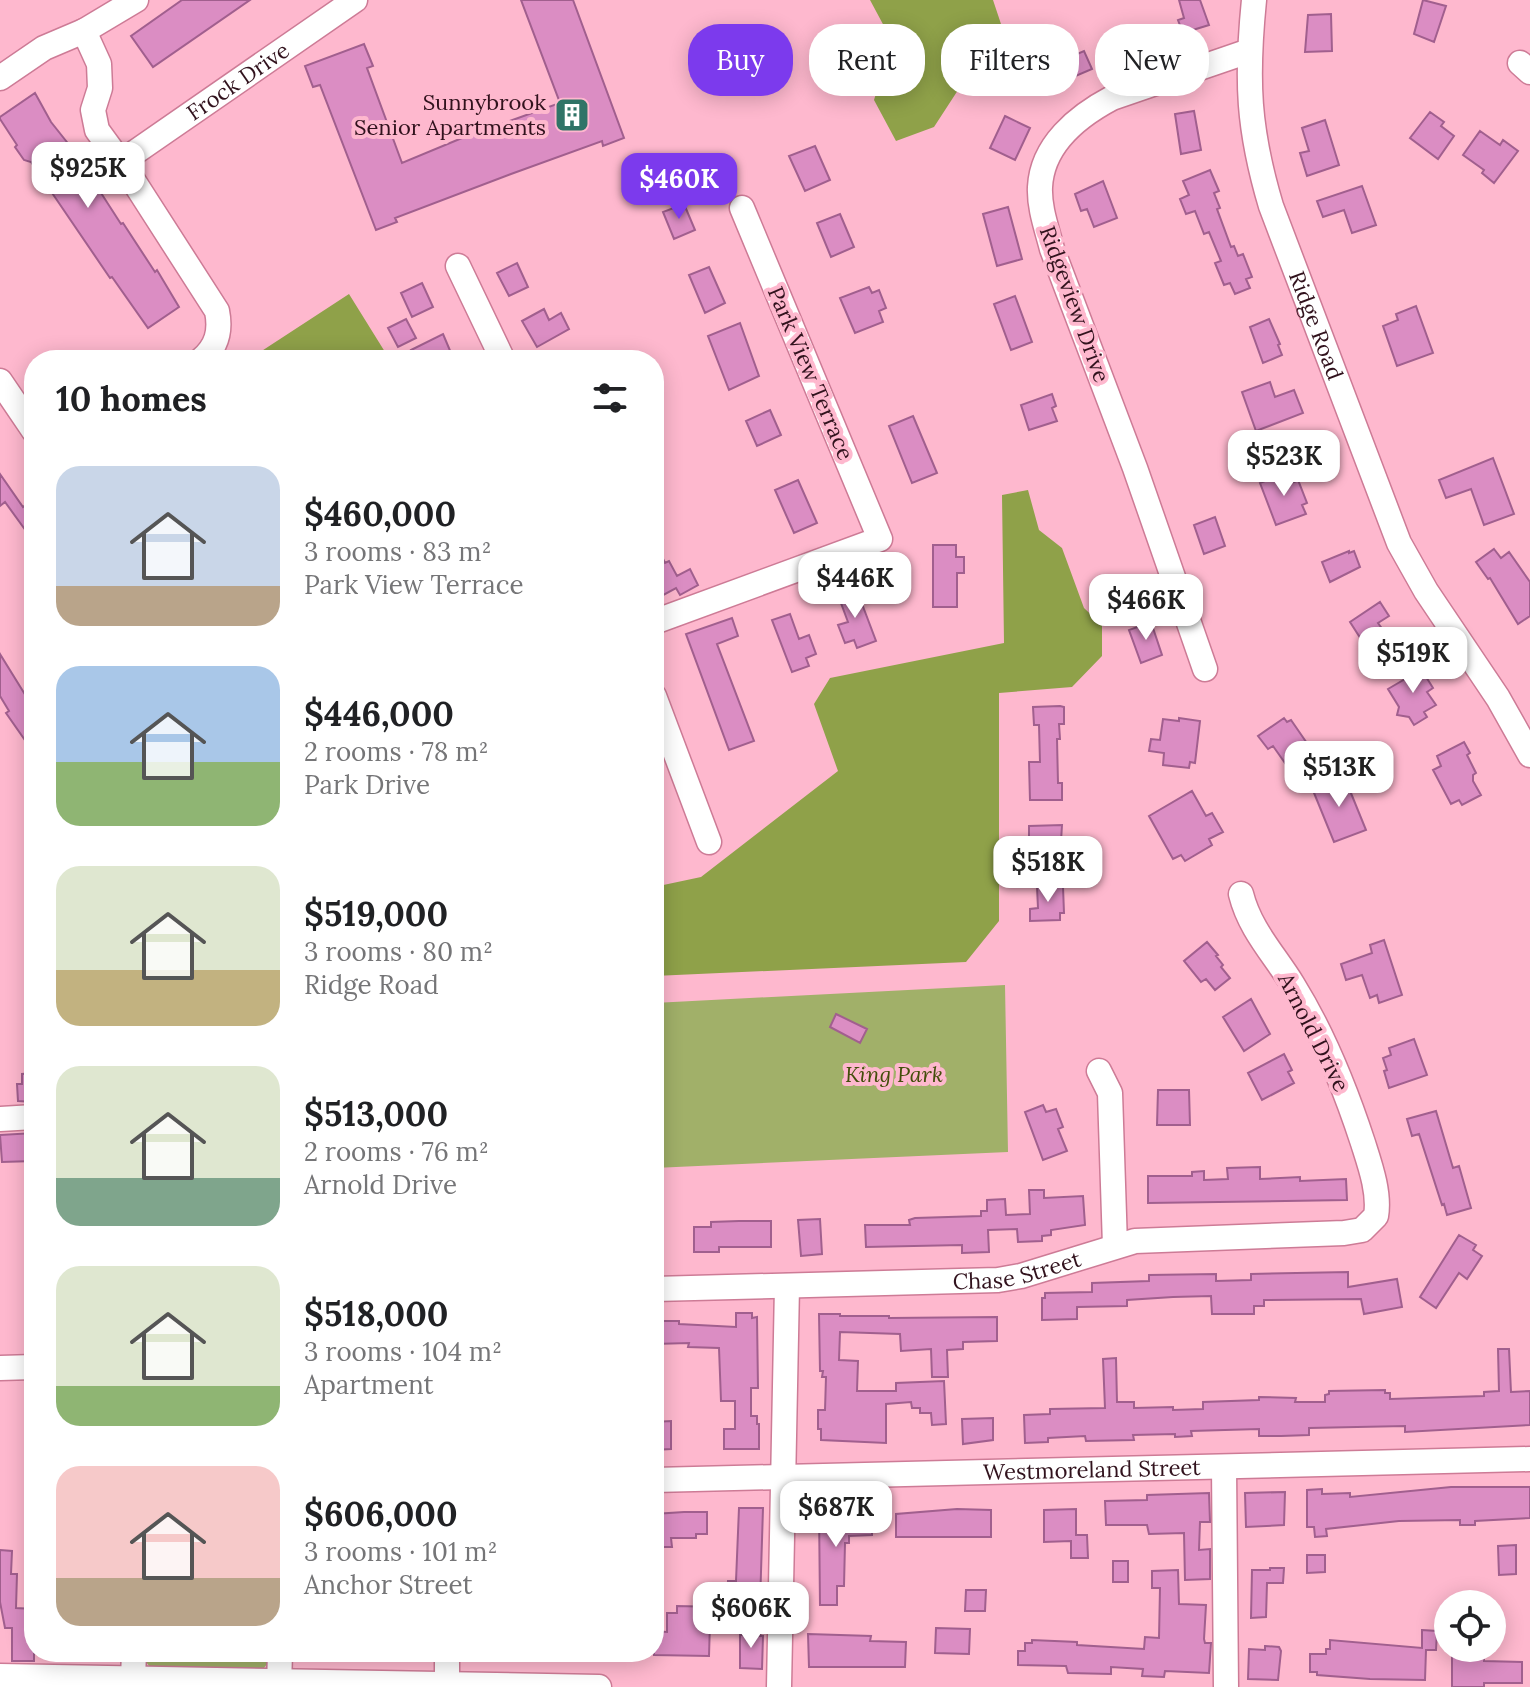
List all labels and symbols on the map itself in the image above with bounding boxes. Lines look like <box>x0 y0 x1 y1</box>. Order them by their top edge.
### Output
street label: Frock Drive <box>181 36 294 126</box>
place label: Sunnybrook Senior Apartments <box>354 88 546 141</box>
building icon: Sunnybrook Senior Apartments <box>553 96 591 134</box>
pin: $925K <box>32 142 144 210</box>
pin: $460K <box>623 153 735 221</box>
street label: Ridgeview Drive <box>1034 222 1116 386</box>
street label: Ridge Road <box>1283 267 1350 384</box>
street label: Park View Terrace <box>762 282 860 464</box>
pin: $523K <box>1228 430 1340 498</box>
pin: $446K <box>799 552 911 620</box>
pin: $466K <box>1090 574 1202 642</box>
pin: $519K <box>1357 627 1469 695</box>
pin: $513K <box>1283 741 1395 809</box>
pin: $518K <box>992 836 1104 904</box>
street label: Arnold Drive <box>1272 967 1356 1096</box>
park label: King Park <box>845 1060 943 1088</box>
street label: Chase Street <box>952 1244 1085 1295</box>
street label: Westmoreland Street <box>983 1453 1201 1486</box>
pin: $687K <box>780 1481 892 1549</box>
pin: $606K <box>695 1582 807 1650</box>

